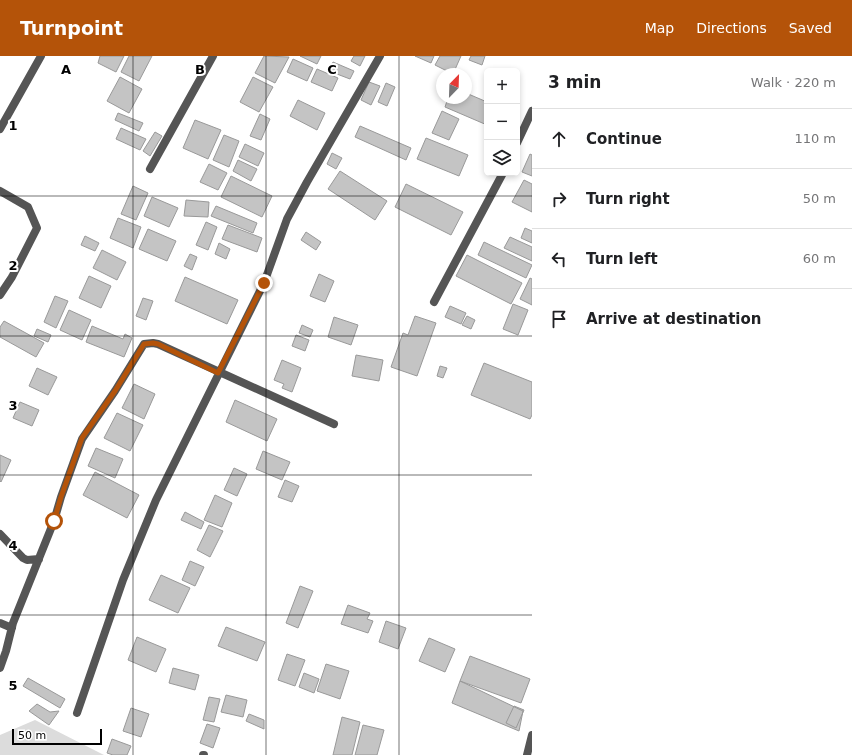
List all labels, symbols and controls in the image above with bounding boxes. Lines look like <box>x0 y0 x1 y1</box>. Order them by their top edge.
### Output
text: Turnpoint <box>20 17 123 39</box>
text: Map <box>645 20 674 36</box>
text: Directions <box>696 20 767 36</box>
text: Saved <box>789 20 832 36</box>
text: A <box>61 62 71 77</box>
text: B <box>195 62 205 77</box>
text: C <box>327 62 337 77</box>
north arrow <box>436 68 472 104</box>
map controls <box>484 68 520 176</box>
button: + <box>484 68 520 104</box>
text: 3 min <box>548 72 601 92</box>
text: Walk · 220 m <box>751 75 836 90</box>
button: − <box>484 104 520 140</box>
text: 1 <box>8 118 18 133</box>
icon: ahead <box>548 128 570 150</box>
text: Continue <box>586 130 662 148</box>
text: 110 m <box>794 131 836 146</box>
button: layers <box>484 140 520 176</box>
icon: right <box>548 188 570 210</box>
text: Turn right <box>586 190 670 208</box>
text: 50 m <box>803 191 836 206</box>
icon: left <box>548 248 570 270</box>
text: Turn left <box>586 250 658 268</box>
text: 60 m <box>803 251 836 266</box>
text: 2 <box>8 258 18 273</box>
route end <box>255 274 273 292</box>
icon: arrive <box>548 308 570 330</box>
text: Arrive at destination <box>586 310 761 328</box>
text: 3 <box>8 398 18 413</box>
route start <box>45 512 63 530</box>
text: 4 <box>8 538 18 553</box>
text: 5 <box>8 678 18 693</box>
scale bar <box>12 727 102 746</box>
text: 50 m <box>18 729 46 742</box>

